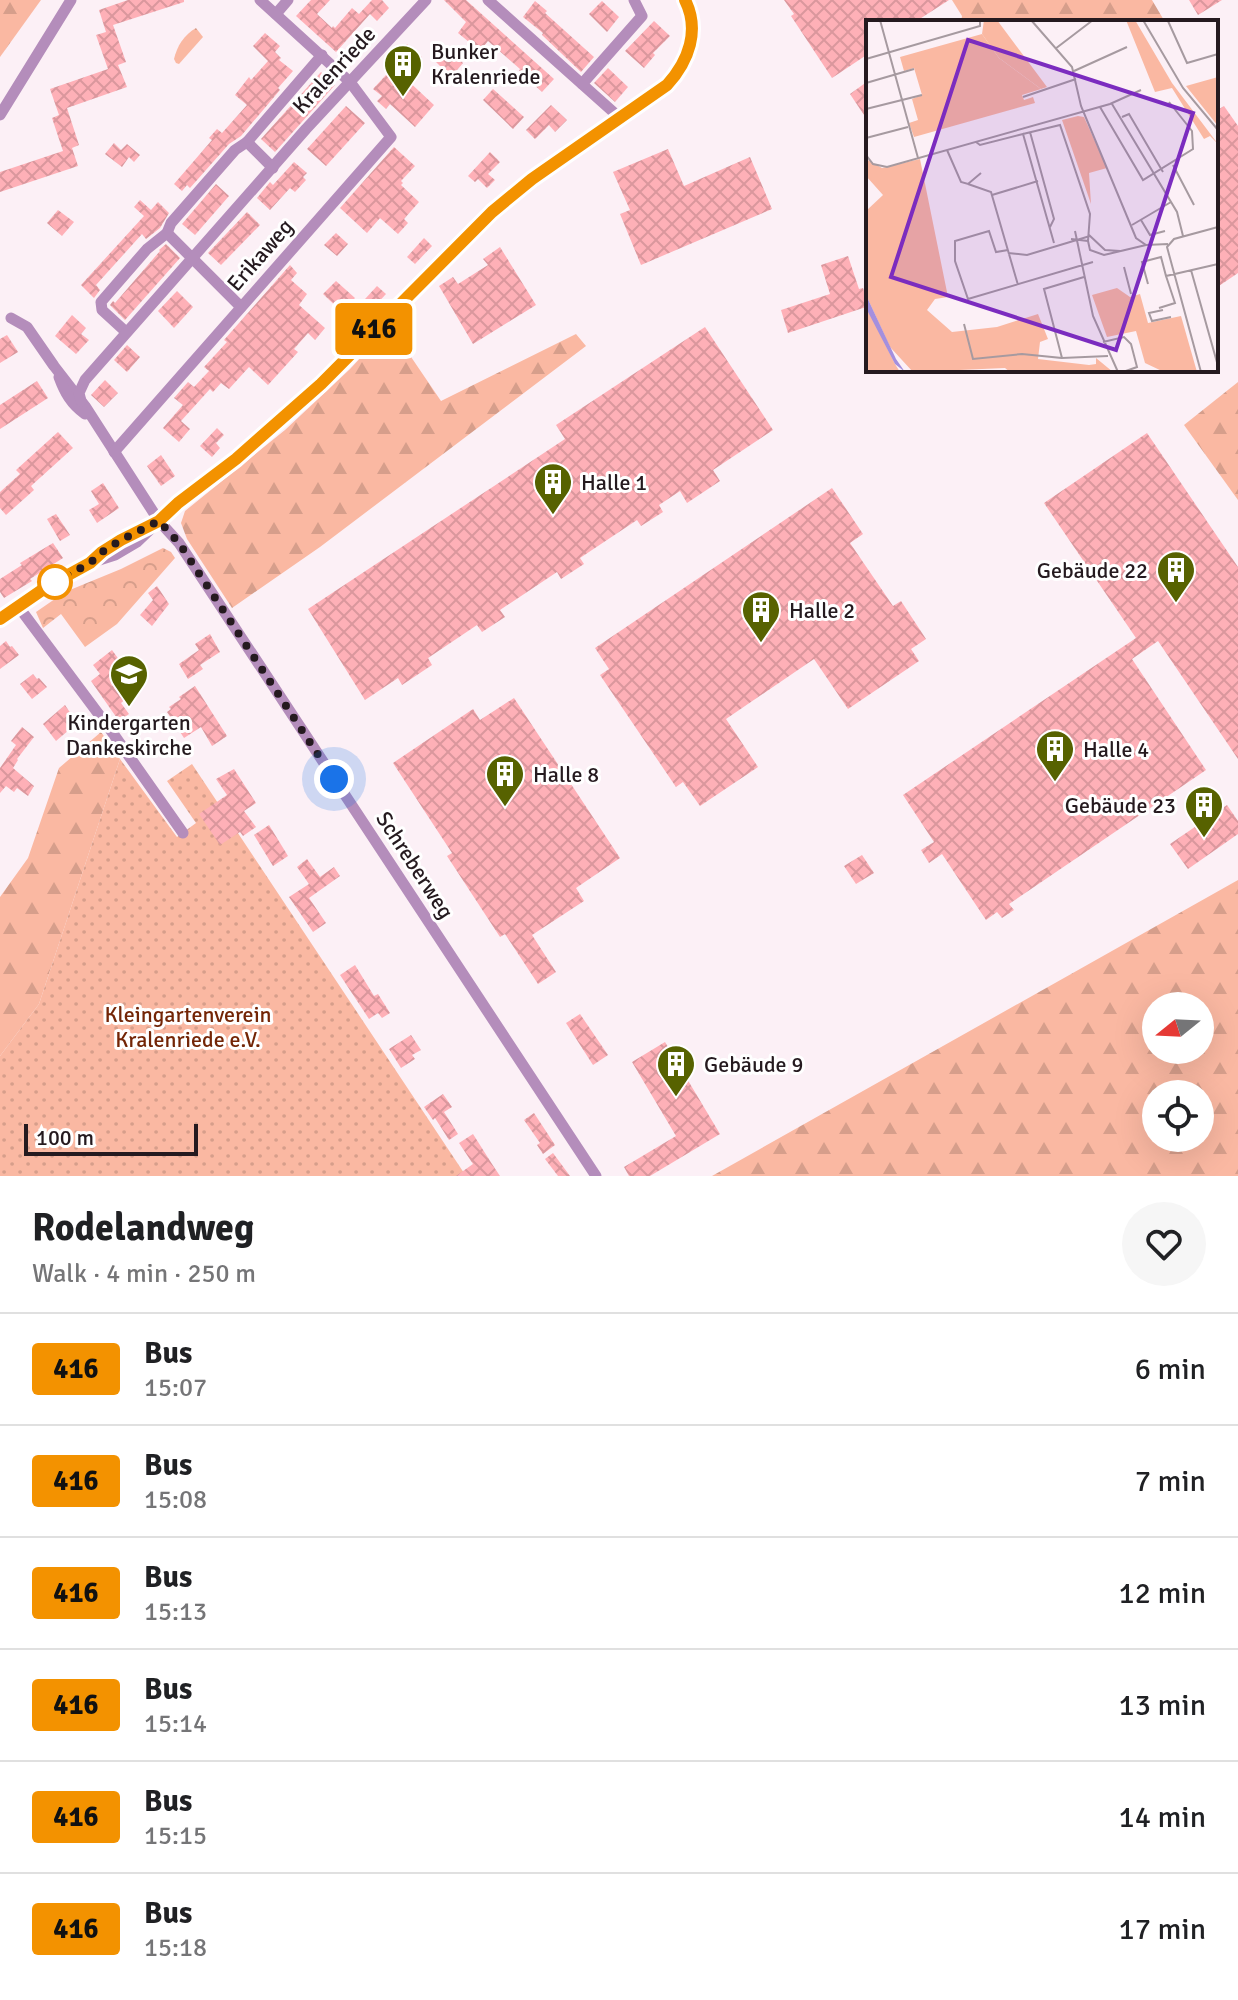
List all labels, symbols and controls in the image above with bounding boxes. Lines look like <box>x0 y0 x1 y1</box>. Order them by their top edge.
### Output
inset map <box>866 20 1218 372</box>
street label: Kralenriede <box>287 21 381 119</box>
place label: Bunker Kralenriede <box>431 38 541 90</box>
building icon: Bunker Kralenriede <box>382 43 424 98</box>
street label: Erikaweg <box>221 213 299 297</box>
line badge: 416 <box>328 303 420 355</box>
text: 416 <box>351 312 397 346</box>
building icon: Halle 1 <box>532 461 574 516</box>
place label: Halle 1 <box>581 469 647 496</box>
building icon: Gebäude 22 <box>1155 549 1197 604</box>
place label: Gebäude 22 <box>1037 557 1148 584</box>
unlabelled marker <box>38 565 72 599</box>
building icon: Halle 2 <box>740 589 782 644</box>
place label: Halle 2 <box>789 597 855 624</box>
school or university icon: Kindergarten Dankeskirche <box>108 653 150 708</box>
place label: Kindergarten Dankeskirche <box>66 709 192 761</box>
building icon: Halle 4 <box>1034 728 1076 783</box>
place label: Halle 4 <box>1083 736 1149 763</box>
building icon: Halle 8 <box>484 753 526 808</box>
your location <box>314 759 354 799</box>
place label: Halle 8 <box>533 761 599 788</box>
building icon: Gebäude 23 <box>1183 784 1225 839</box>
place label: Gebäude 23 <box>1065 792 1176 819</box>
street label: Schreberweg <box>370 806 460 924</box>
north arrow <box>1142 992 1214 1064</box>
map controls <box>1142 992 1214 1152</box>
park label: Kleingartenverein Kralenriede e.V. <box>104 1001 272 1053</box>
building icon: Gebäude 9 <box>655 1043 697 1098</box>
place label: Gebäude 9 <box>704 1051 803 1078</box>
button: locate <box>1142 1080 1214 1152</box>
scale bar <box>24 1120 198 1156</box>
text: 100 m <box>36 1124 94 1151</box>
button: heart <box>1122 1202 1206 1286</box>
text: Rodelandweg <box>32 1204 254 1251</box>
text: Walk · 4 min · 250 m <box>32 1258 256 1290</box>
text: Bus <box>144 1335 192 1372</box>
text: 6 min <box>1135 1351 1206 1388</box>
text: 416 <box>53 1352 99 1386</box>
text: 15:07 <box>144 1372 207 1404</box>
text: Bus <box>144 1447 192 1484</box>
text: 7 min <box>1135 1463 1206 1500</box>
text: 416 <box>53 1464 99 1498</box>
text: 15:08 <box>144 1484 207 1516</box>
text: Bus <box>144 1559 192 1596</box>
text: 12 min <box>1119 1575 1206 1612</box>
text: 416 <box>53 1576 99 1610</box>
text: 15:13 <box>144 1596 207 1628</box>
text: Bus <box>144 1671 192 1708</box>
text: 13 min <box>1119 1687 1206 1724</box>
text: 416 <box>53 1688 99 1722</box>
text: 15:14 <box>144 1708 207 1740</box>
text: Bus <box>144 1783 192 1820</box>
text: 14 min <box>1119 1799 1206 1836</box>
text: 416 <box>53 1800 99 1834</box>
text: 15:15 <box>144 1820 207 1852</box>
text: Bus <box>144 1895 192 1932</box>
text: 17 min <box>1119 1911 1206 1948</box>
text: 416 <box>53 1912 99 1946</box>
text: 15:18 <box>144 1932 207 1964</box>

